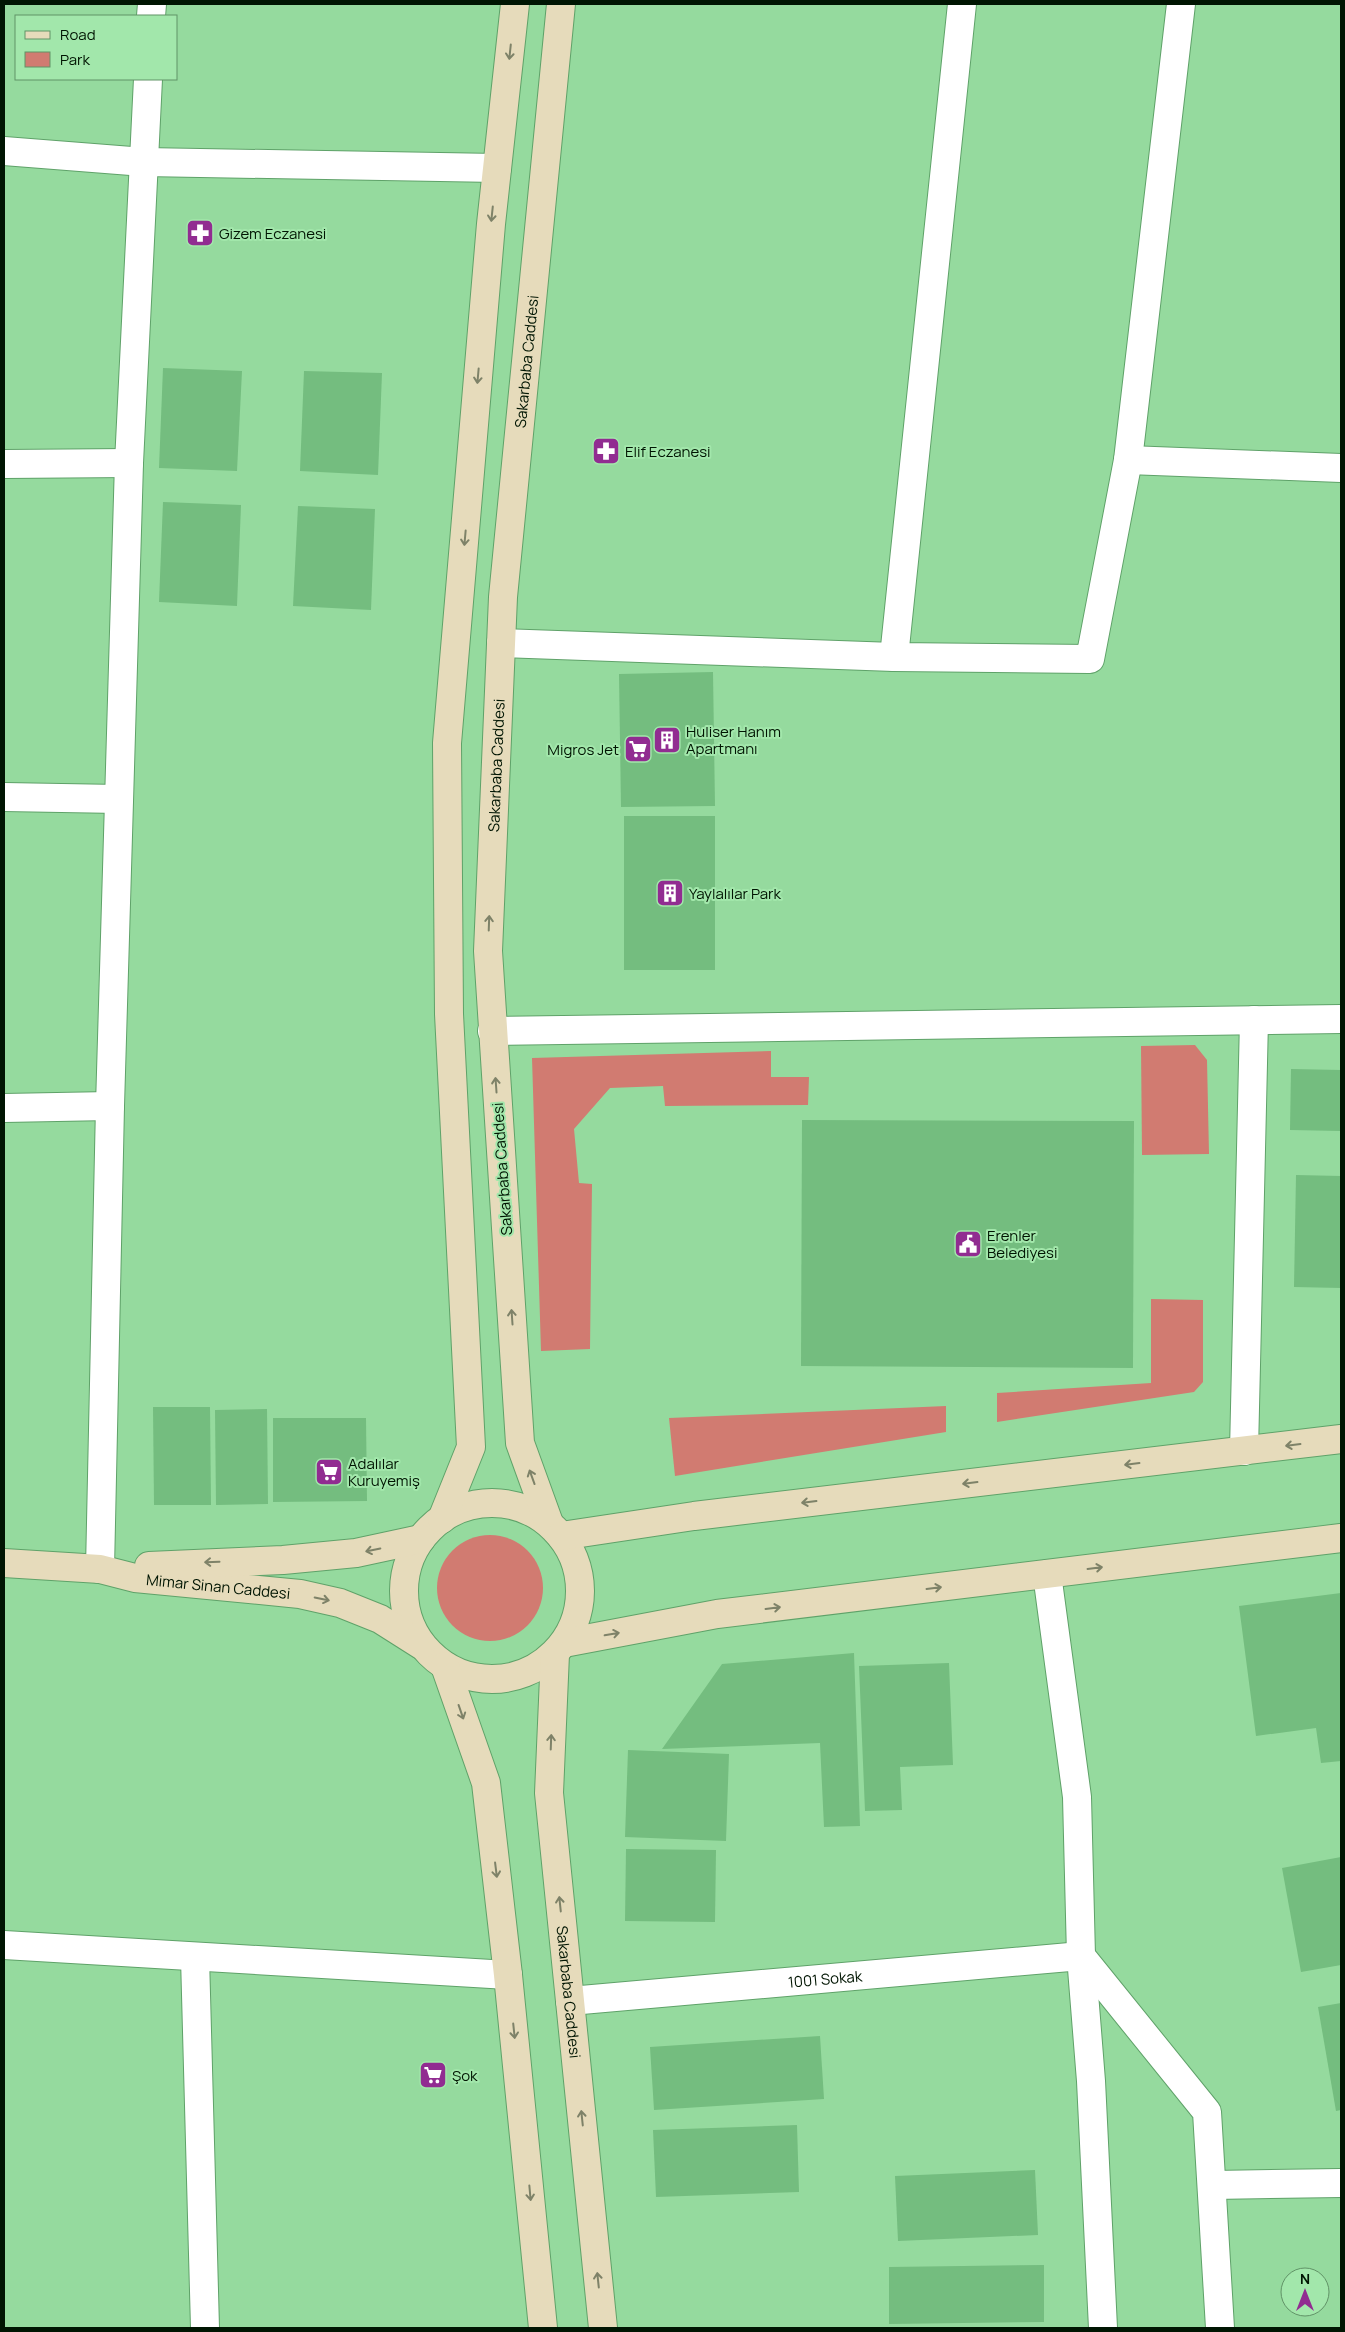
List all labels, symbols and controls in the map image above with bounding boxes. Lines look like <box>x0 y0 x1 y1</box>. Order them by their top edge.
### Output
legend <box>15 15 178 80</box>
text: Road <box>60 24 96 45</box>
one-way arrow <box>505 44 515 60</box>
text: Park <box>60 49 90 70</box>
one-way arrow <box>487 205 497 221</box>
pharmacy icon: Gizem Eczanesi <box>185 218 215 248</box>
place label: Gizem Eczanesi <box>219 223 326 244</box>
street label: Sakarbaba Caddesi <box>509 294 543 429</box>
one-way arrow <box>474 367 483 383</box>
pharmacy icon: Elif Eczanesi <box>591 436 621 466</box>
place label: Elif Eczanesi <box>625 441 711 462</box>
one-way arrow <box>460 529 469 545</box>
street label: Sakarbaba Caddesi <box>483 698 509 832</box>
place label: Huliser Hanım Apartmanı <box>686 721 781 759</box>
building icon: Huliser Hanım Apartmanı <box>652 725 682 755</box>
supermarket icon: Migros Jet <box>623 734 653 764</box>
place label: Migros Jet <box>547 739 619 760</box>
building icon: Yaylalılar Park <box>655 878 685 908</box>
place label: Yaylalılar Park <box>689 883 781 904</box>
one-way arrow <box>485 915 494 931</box>
one-way arrow <box>491 1077 500 1093</box>
street label: Sakarbaba Caddesi <box>487 1102 517 1236</box>
place label: Erenler Belediyesi <box>987 1225 1057 1263</box>
public building icon: Erenler Belediyesi <box>953 1229 983 1259</box>
one-way arrow <box>507 1309 516 1325</box>
one-way arrow <box>1285 1440 1301 1450</box>
place label: Adalılar Kuruyemiş <box>348 1453 420 1491</box>
supermarket icon: Adalılar Kuruyemiş <box>314 1457 344 1487</box>
one-way arrow <box>1124 1459 1140 1469</box>
one-way arrow <box>527 1469 537 1485</box>
one-way arrow <box>962 1478 978 1488</box>
one-way arrow <box>801 1497 817 1507</box>
one-way arrow <box>366 1545 382 1555</box>
one-way arrow <box>204 1558 220 1567</box>
one-way arrow <box>1087 1563 1103 1573</box>
street label: Mimar Sinan Caddesi <box>145 1569 291 1604</box>
one-way arrow <box>926 1583 942 1593</box>
one-way arrow <box>313 1595 329 1604</box>
one-way arrow <box>764 1603 780 1613</box>
one-way arrow <box>604 1628 620 1638</box>
one-way arrow <box>457 1704 466 1719</box>
one-way arrow <box>546 1735 556 1751</box>
one-way arrow <box>491 1861 501 1877</box>
one-way arrow <box>555 1896 565 1912</box>
street label: Sakarbaba Caddesi <box>552 1924 586 2059</box>
street label: 1001 Sokak <box>787 1965 864 1992</box>
one-way arrow <box>509 2023 519 2039</box>
supermarket icon: Şok <box>418 2060 448 2090</box>
place label: Şok <box>452 2065 478 2086</box>
one-way arrow <box>577 2110 587 2126</box>
one-way arrow <box>525 2185 534 2201</box>
north arrow <box>1280 2267 1330 2317</box>
text: N <box>1300 2269 1310 2288</box>
one-way arrow <box>593 2272 603 2288</box>

